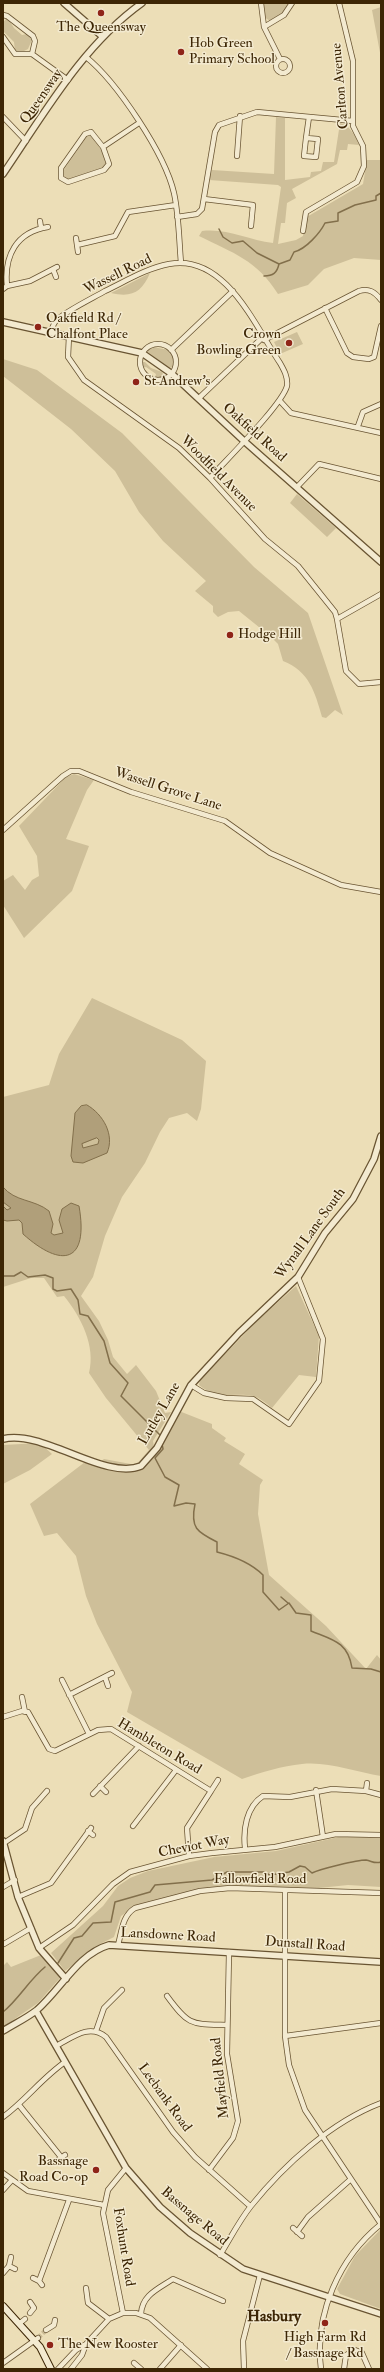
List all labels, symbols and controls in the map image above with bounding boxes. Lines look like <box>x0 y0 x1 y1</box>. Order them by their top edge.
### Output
marker: The Queensway <box>96 8 106 18</box>
place label: The Queensway <box>56 20 146 36</box>
place label: Hob Green Primary School <box>189 36 275 68</box>
street label: Carlton Avenue <box>329 42 353 130</box>
marker: Hob Green Primary School <box>176 47 186 57</box>
street label: Queensway <box>17 66 67 128</box>
street label: Wassell Road <box>81 251 155 299</box>
place label: Oakfield Rd / Chalfont Place <box>46 311 128 344</box>
marker: Oakfield Rd / Chalfont Place <box>33 322 43 332</box>
place label: Crown Bowling Green <box>196 327 281 360</box>
marker: Crown Bowling Green <box>284 338 294 348</box>
place label: St Andrew's <box>144 374 210 390</box>
marker: St Andrew's <box>131 377 141 387</box>
street label: Oakfield Road <box>219 400 289 466</box>
street label: Woodfield Avenue <box>176 432 260 516</box>
place label: Hodge Hill <box>238 627 301 643</box>
marker: Hodge Hill <box>225 630 235 640</box>
street label: Wassell Grove Lane <box>112 765 224 815</box>
street label: Wynall Lane South <box>272 1185 350 1283</box>
street label: Lutley Lane <box>135 1380 185 1448</box>
street label: Hambleton Road <box>114 1715 204 1779</box>
street label: Cheviot Way <box>157 1832 231 1862</box>
street label: Fallowfield Road <box>214 1872 306 1888</box>
street label: Lansdowne Road <box>120 1925 216 1947</box>
street label: Dunstall Road <box>264 1934 346 1956</box>
street label: Mayfield Road <box>208 2037 234 2119</box>
street label: Leebank Road <box>134 2060 194 2136</box>
place label: Bassnage Road Co-op <box>19 2154 88 2186</box>
marker: Bassnage Road Co-op <box>91 2165 101 2175</box>
street label: Bassnage Road <box>157 2184 231 2250</box>
street label: Foxhunt Road <box>108 2206 138 2288</box>
district label: Hasbury <box>247 2308 301 2328</box>
marker: High Farm Rd / Bassnage Rd <box>320 2318 330 2328</box>
place label: High Farm Rd / Bassnage Rd <box>284 2330 366 2362</box>
place label: The New Rooster <box>58 2337 158 2353</box>
marker: The New Rooster <box>45 2340 55 2350</box>

